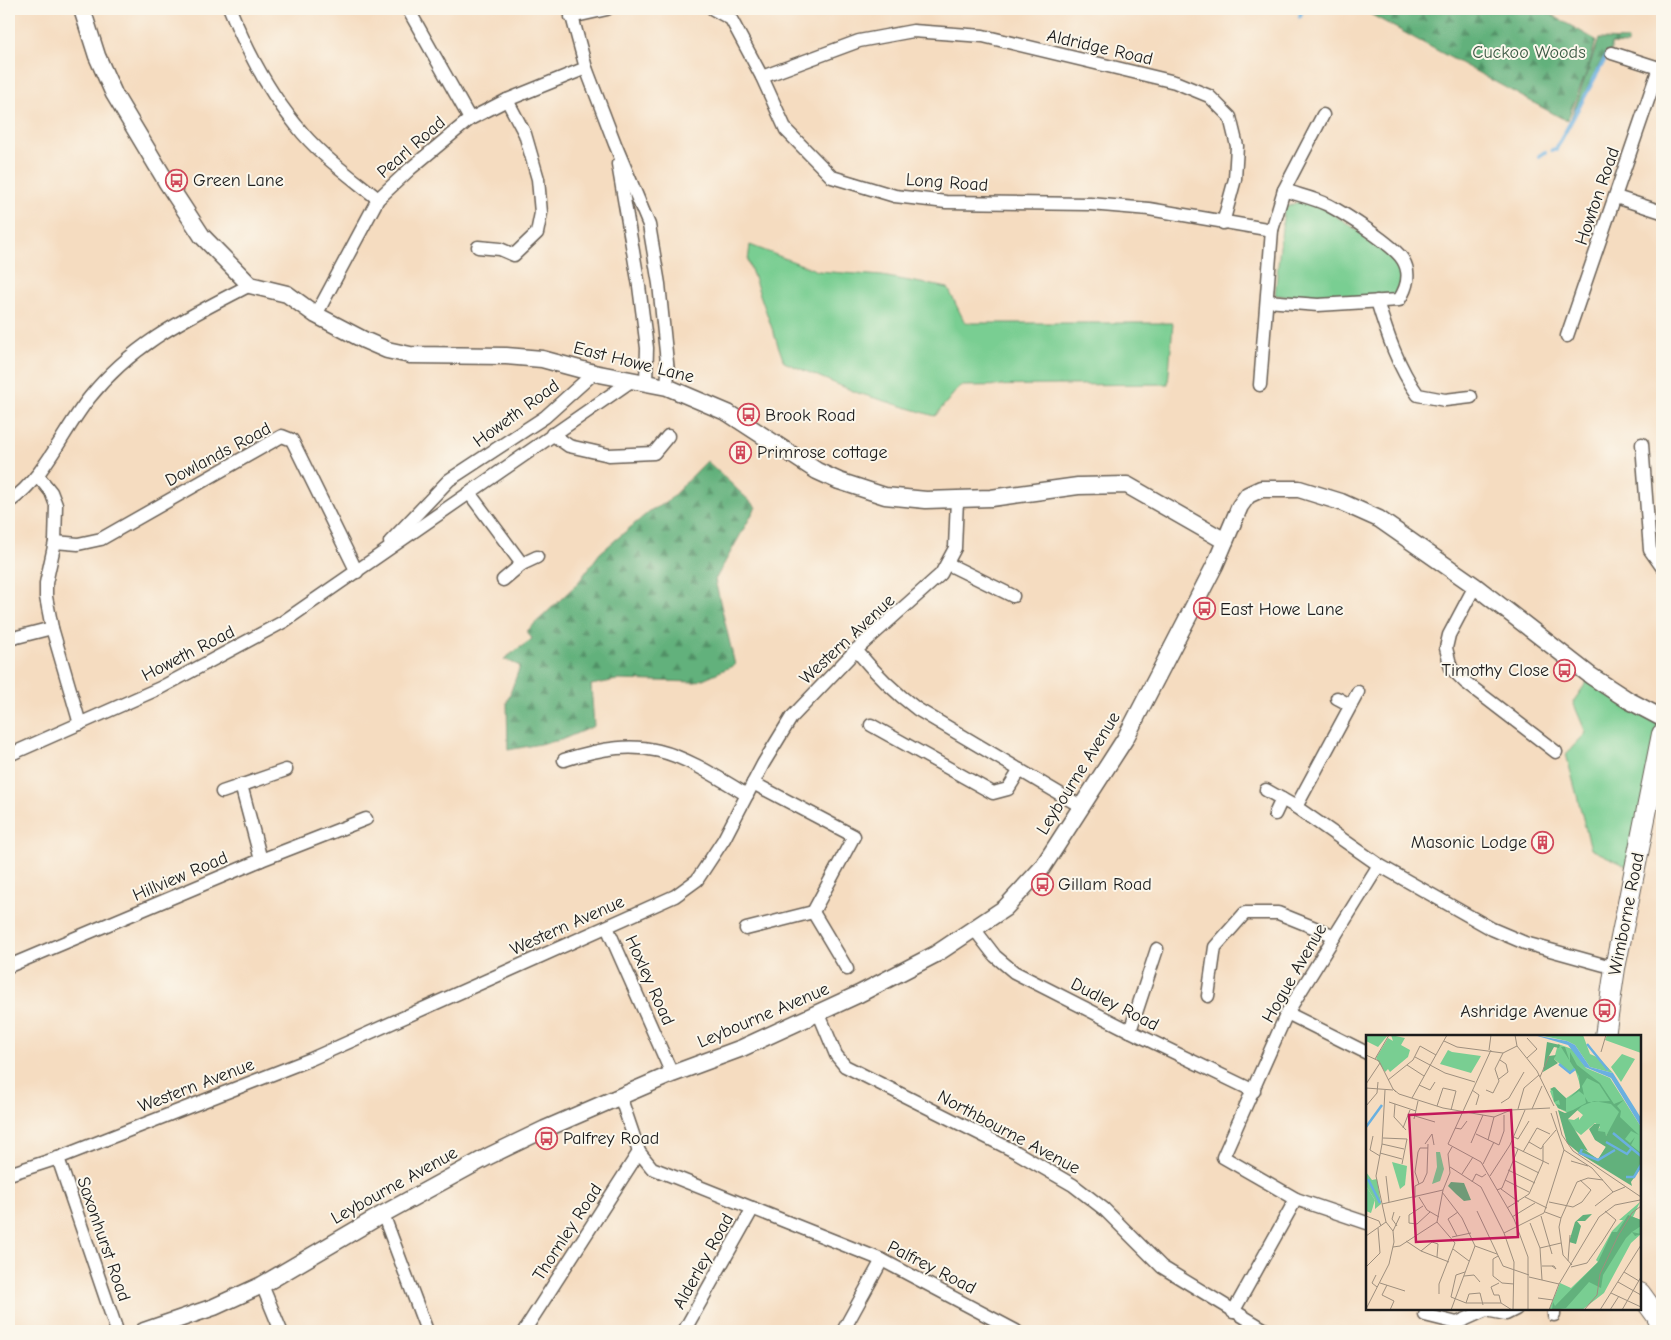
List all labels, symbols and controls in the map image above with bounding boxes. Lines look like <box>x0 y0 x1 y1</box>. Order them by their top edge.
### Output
street label: Aldridge Road <box>1045 25 1155 70</box>
park label: Cuckoo Woods <box>1472 42 1586 63</box>
street label: Pearl Road <box>373 112 450 183</box>
street label: Howton Road <box>1571 144 1624 248</box>
bus stop icon: Green Lane <box>165 168 189 192</box>
street label: Long Road <box>905 169 989 196</box>
place label: Green Lane <box>193 170 284 191</box>
street label: East Howe Lane <box>571 337 696 388</box>
street label: Howeth Road <box>469 375 564 452</box>
bus stop icon: Brook Road <box>737 403 761 427</box>
place label: Brook Road <box>765 405 856 426</box>
street label: Dowlands Road <box>162 418 275 491</box>
building icon: Primrose cottage <box>729 440 753 464</box>
place label: Primrose cottage <box>757 442 888 463</box>
street label: Western Avenue <box>795 590 899 689</box>
bus stop icon: East Howe Lane <box>1192 597 1216 621</box>
place label: East Howe Lane <box>1220 599 1344 620</box>
street label: Howeth Road <box>138 621 238 686</box>
bus stop icon: Timothy Close <box>1553 658 1577 682</box>
place label: Timothy Close <box>1442 660 1549 681</box>
street label: Leybourne Avenue <box>1032 708 1125 839</box>
building icon: Masonic Lodge <box>1531 830 1555 854</box>
place label: Masonic Lodge <box>1411 832 1527 853</box>
street label: Hillview Road <box>129 847 231 906</box>
street label: Wimborne Road <box>1604 851 1649 977</box>
bus stop icon: Gillam Road <box>1030 872 1054 896</box>
place label: Gillam Road <box>1058 874 1152 895</box>
street label: Western Avenue <box>507 891 627 960</box>
street label: Hogue Avenue <box>1258 920 1331 1027</box>
street label: Hoxley Road <box>620 932 679 1029</box>
street label: Dudley Road <box>1067 973 1162 1036</box>
street label: Leybourne Avenue <box>694 978 832 1053</box>
bus stop icon: Ashridge Avenue <box>1592 999 1616 1023</box>
place label: Ashridge Avenue <box>1460 1001 1588 1022</box>
inset map <box>1366 1035 1641 1310</box>
street label: Western Avenue <box>135 1054 257 1117</box>
street label: Northbourne Avenue <box>934 1086 1084 1179</box>
bus stop icon: Palfrey Road <box>535 1126 559 1150</box>
place label: Palfrey Road <box>563 1128 659 1149</box>
street label: Leybourne Avenue <box>327 1142 461 1229</box>
street label: Saxonhurst Road <box>72 1174 135 1304</box>
street label: Thornley Road <box>528 1180 607 1285</box>
street label: Alderley Road <box>669 1210 738 1313</box>
street label: Palfrey Road <box>884 1236 979 1299</box>

